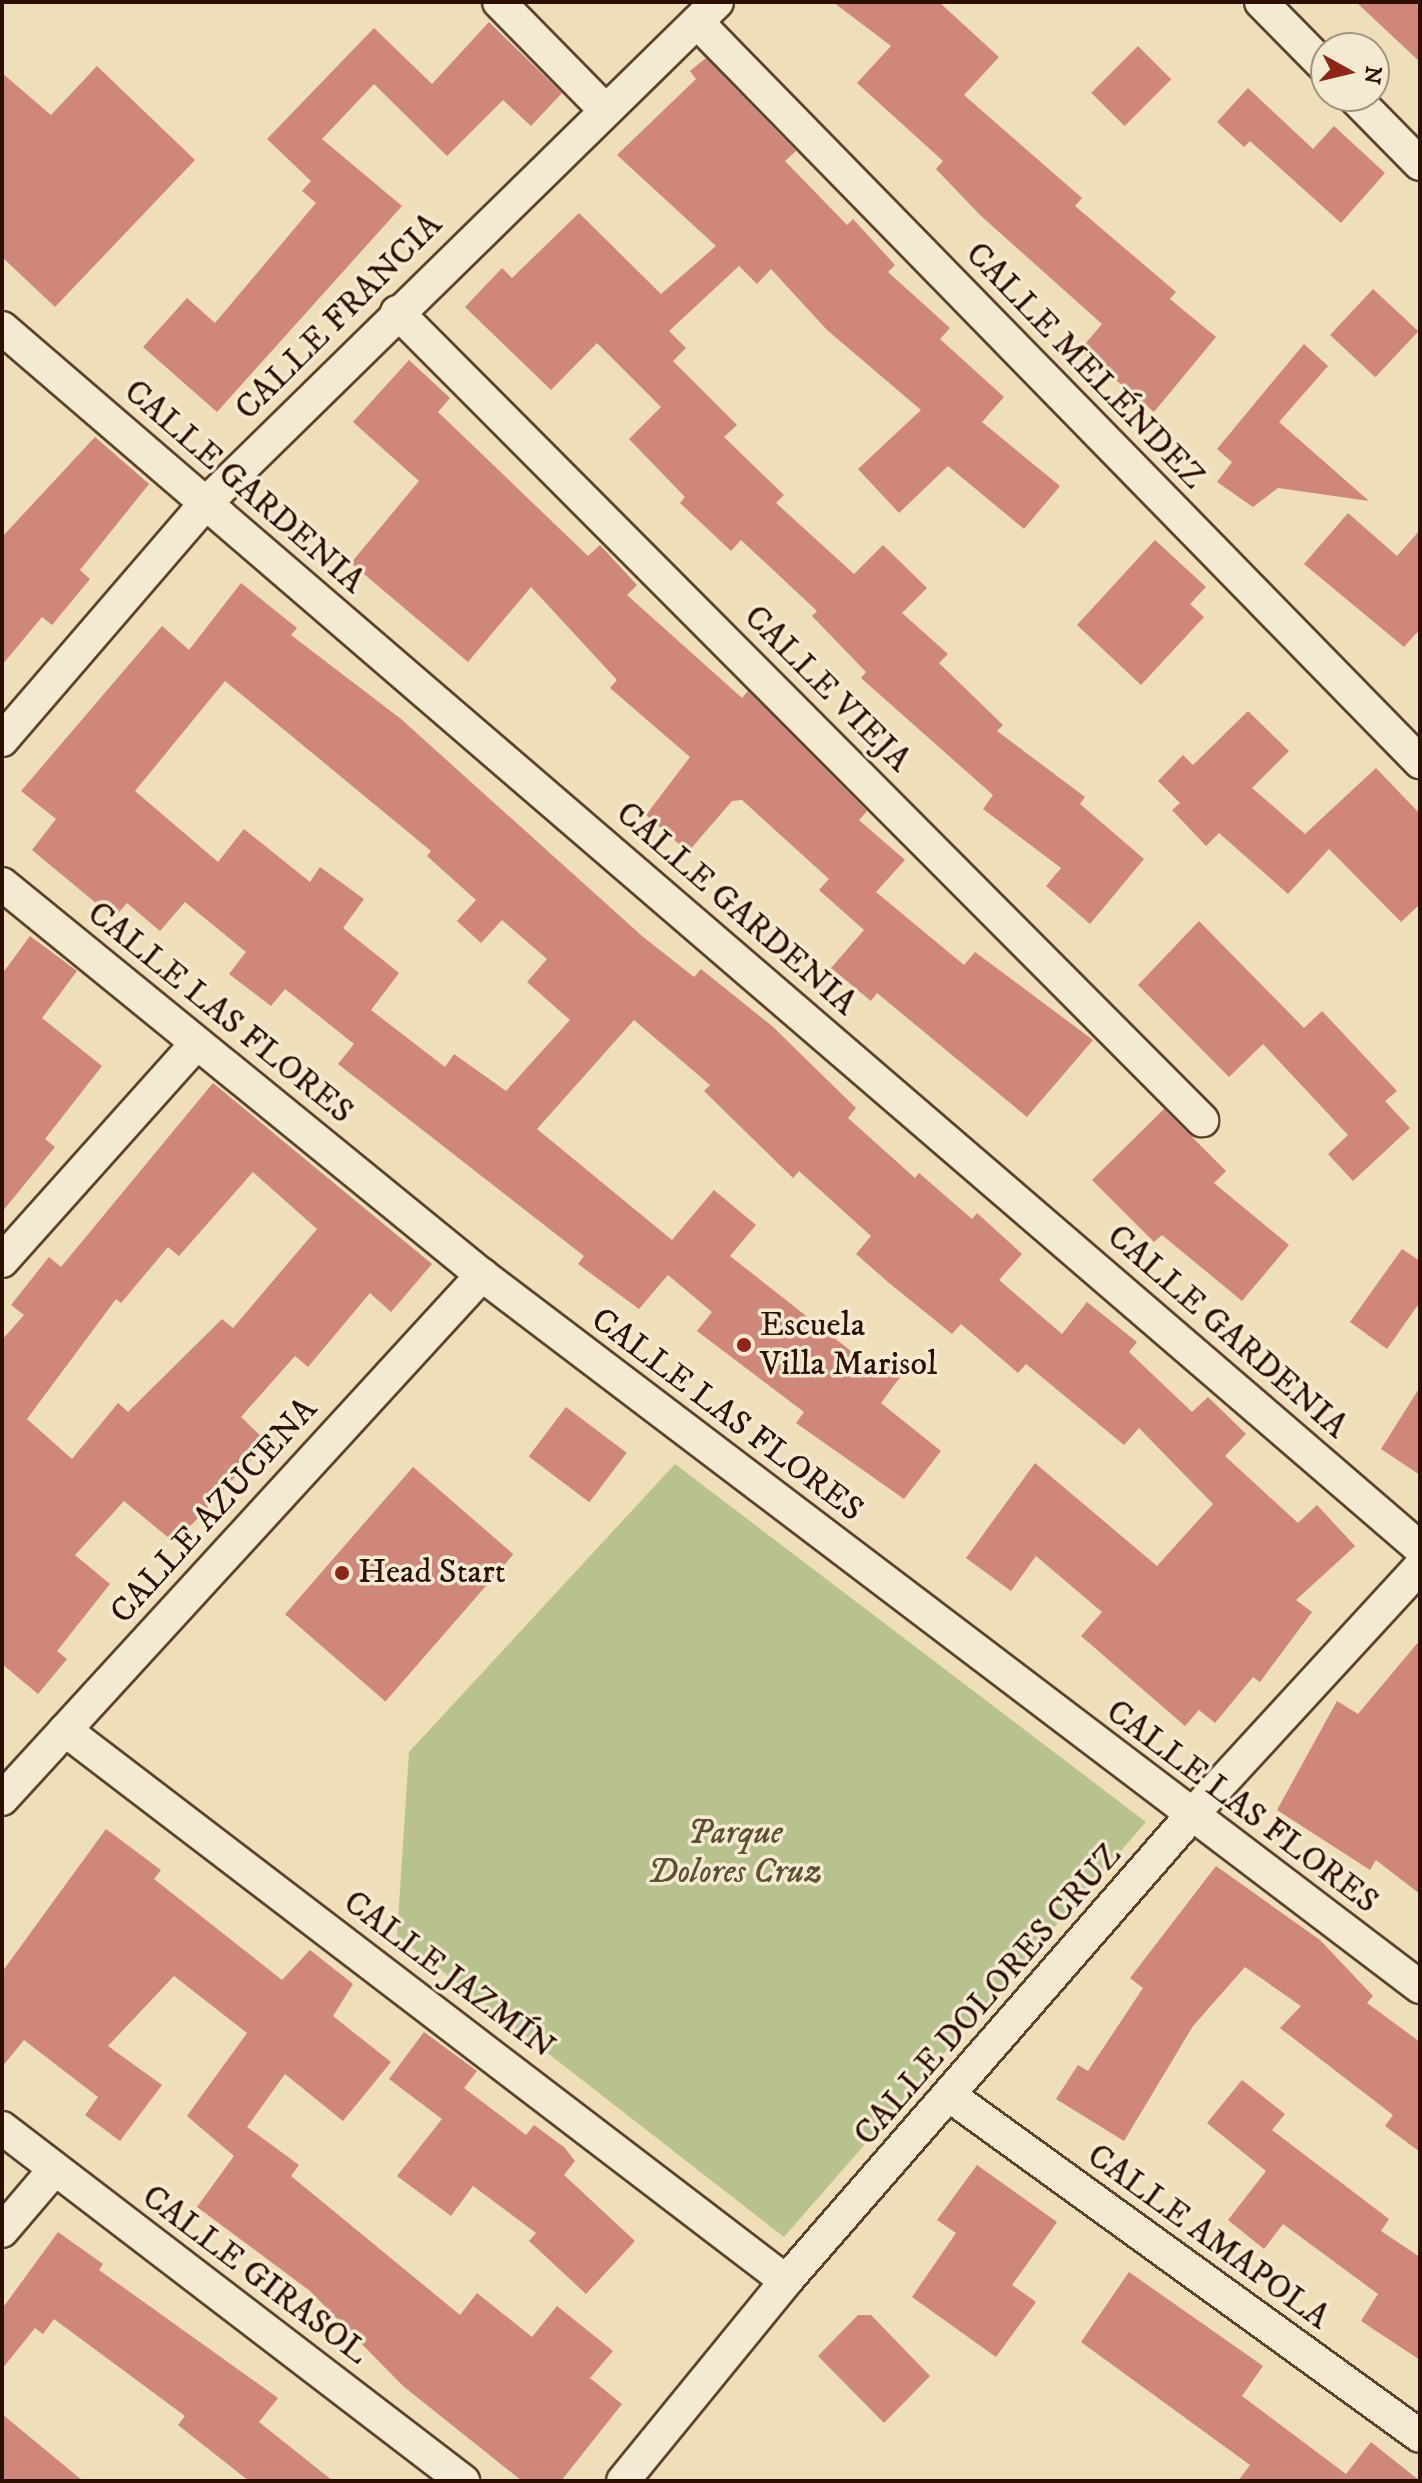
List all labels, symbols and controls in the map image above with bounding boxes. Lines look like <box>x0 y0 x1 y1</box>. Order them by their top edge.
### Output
north arrow <box>1310 32 1390 112</box>
text: N <box>1358 64 1387 86</box>
street label: CALLE FRANCIA <box>227 205 451 429</box>
street label: CALLE MELÉNDEZ <box>957 234 1213 498</box>
street label: CALLE GARDENIA <box>115 371 373 603</box>
street label: CALLE VIEJA <box>735 597 919 781</box>
street label: CALLE GARDENIA <box>607 793 865 1025</box>
street label: CALLE LAS FLORES <box>79 893 361 1133</box>
street label: CALLE GARDENIA <box>1098 1216 1356 1448</box>
street label: CALLE LAS FLORES <box>583 1299 871 1531</box>
place label: Escuela Villa Marisol <box>760 1305 937 1384</box>
marker: Escuela Villa Marisol <box>735 1336 753 1354</box>
street label: CALLE AZUCENA <box>102 1390 326 1632</box>
place label: Head Start <box>358 1553 506 1593</box>
marker: Head Start <box>333 1564 351 1582</box>
street label: CALLE LAS FLORES <box>1098 1691 1386 1923</box>
park label: Parque Dolores Cruz <box>648 1813 822 1892</box>
street label: CALLE DOLORES CRUZ <box>846 1836 1130 2154</box>
street label: CALLE JAZMÍN <box>335 1882 563 2068</box>
street label: CALLE AMAPOLA <box>1079 2136 1337 2338</box>
street label: CALLE GIRASOL <box>134 2177 376 2373</box>

